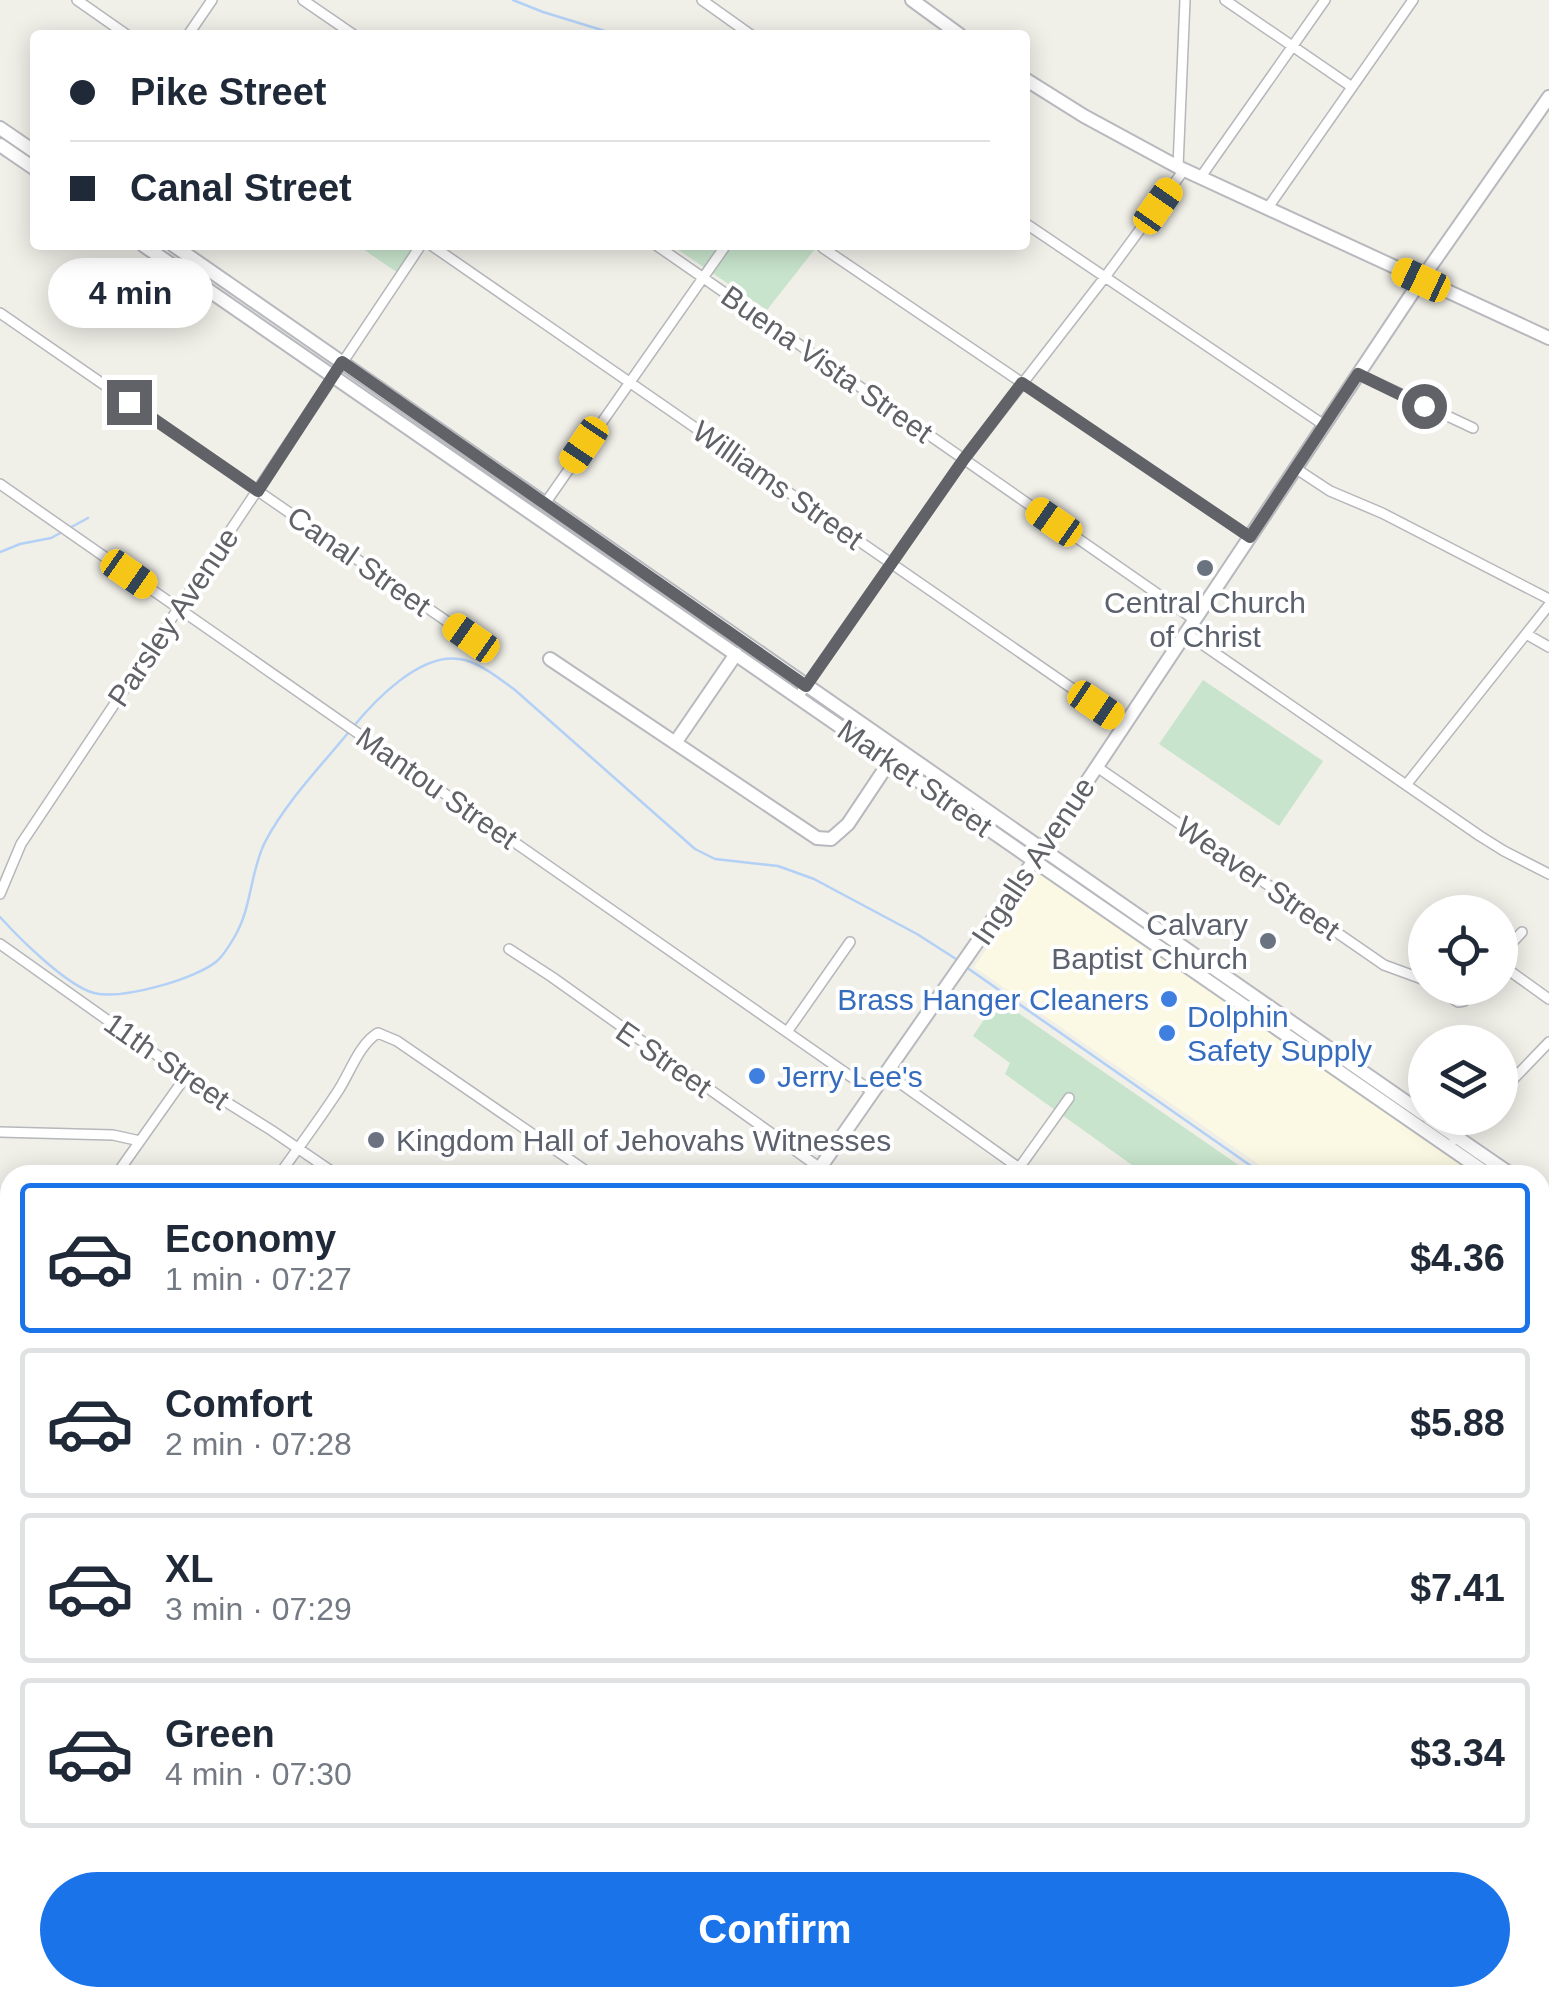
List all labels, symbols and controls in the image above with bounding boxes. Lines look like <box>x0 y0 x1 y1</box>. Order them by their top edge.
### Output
text: Pike Street <box>130 71 326 113</box>
text: Canal Street <box>130 167 352 209</box>
car <box>1129 173 1187 239</box>
car <box>1387 254 1455 306</box>
callout: 4 min <box>46 257 212 327</box>
text: 4 min <box>89 275 172 311</box>
street label: Buena Vista Street <box>715 279 939 449</box>
route end <box>107 380 152 425</box>
route start <box>1402 384 1447 429</box>
car <box>555 412 613 478</box>
street label: Williams Street <box>687 414 870 556</box>
car <box>1021 493 1087 551</box>
street label: Canal Street <box>281 500 437 623</box>
street label: Parsley Avenue <box>101 522 245 712</box>
car <box>96 545 162 603</box>
marker: Central Church of Christ <box>1194 557 1216 579</box>
place label: Central Church of Christ <box>1104 586 1306 653</box>
car <box>438 609 504 667</box>
car <box>1063 676 1129 734</box>
street label: Market Street <box>832 713 999 844</box>
street label: Mantou Street <box>350 720 524 856</box>
street label: Ingalls Avenue <box>965 771 1101 951</box>
street label: Weaver Street <box>1170 810 1346 947</box>
map controls <box>1408 895 1518 1135</box>
button: locate <box>1408 895 1518 1005</box>
place label: Calvary Baptist Church <box>1051 908 1248 975</box>
marker: Calvary Baptist Church <box>1257 930 1279 952</box>
place label: Brass Hanger Cleaners <box>837 983 1149 1016</box>
marker: Brass Hanger Cleaners <box>1158 988 1180 1010</box>
place label: Dolphin Safety Supply <box>1187 1000 1372 1067</box>
street label: 11th Street <box>98 1006 236 1116</box>
street label: E Street <box>610 1014 718 1104</box>
marker: Dolphin Safety Supply <box>1156 1022 1178 1044</box>
button: layers <box>1408 1025 1518 1135</box>
place label: Jerry Lee's <box>777 1060 923 1093</box>
marker: Jerry Lee's <box>746 1065 768 1087</box>
place label: Kingdom Hall of Jehovahs Witnesses <box>396 1124 891 1157</box>
marker: Kingdom Hall of Jehovahs Witnesses <box>365 1129 387 1151</box>
icon: car <box>45 1213 135 1303</box>
text: Economy <box>165 1218 336 1260</box>
text: $4.36 <box>1410 1237 1505 1279</box>
text: 1 min · 07:27 <box>165 1261 352 1297</box>
icon: car <box>45 1378 135 1468</box>
text: Comfort <box>165 1383 313 1425</box>
text: $5.88 <box>1410 1402 1505 1444</box>
text: 2 min · 07:28 <box>165 1426 352 1462</box>
icon: car <box>45 1543 135 1633</box>
text: XL <box>165 1548 214 1590</box>
text: $7.41 <box>1410 1567 1505 1609</box>
text: 3 min · 07:29 <box>165 1591 352 1627</box>
icon: car <box>45 1708 135 1798</box>
text: Green <box>165 1713 275 1755</box>
text: $3.34 <box>1410 1732 1505 1774</box>
text: 4 min · 07:30 <box>165 1756 352 1792</box>
button: Confirm <box>40 1872 1510 1987</box>

